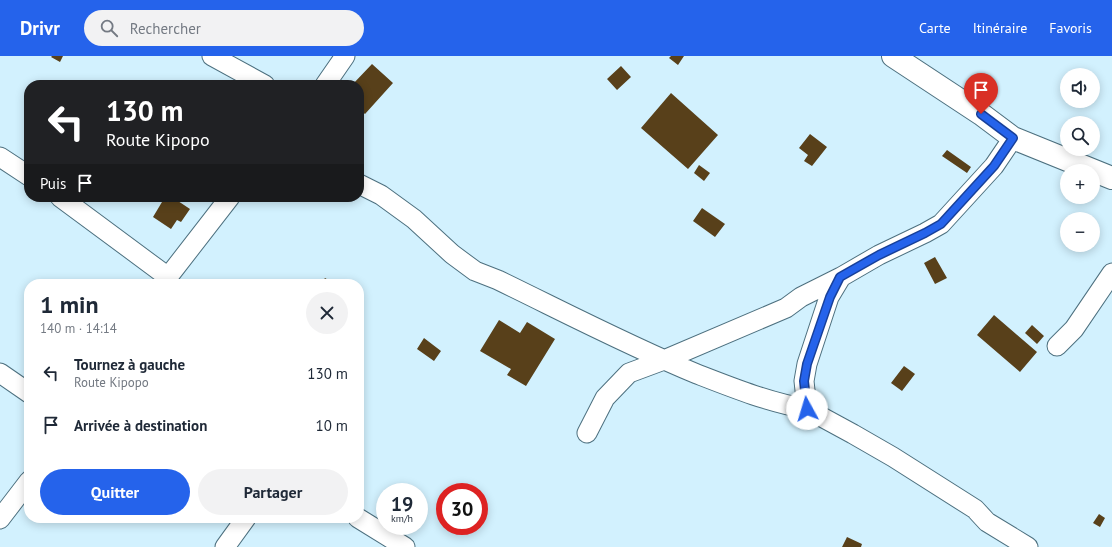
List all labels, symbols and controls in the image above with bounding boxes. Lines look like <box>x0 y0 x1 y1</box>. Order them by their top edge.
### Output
search box <box>84 10 364 46</box>
text: Drivr <box>20 16 60 40</box>
icon: search <box>98 17 120 39</box>
text: Rechercher <box>130 19 201 38</box>
text: Carte <box>919 19 951 37</box>
text: Itinéraire <box>973 19 1027 37</box>
text: Favoris <box>1049 19 1092 37</box>
map controls <box>1060 68 1100 252</box>
button: sound <box>1060 68 1100 108</box>
pin <box>964 73 998 114</box>
icon: arrive <box>970 79 992 101</box>
text: 130 m <box>106 92 183 129</box>
icon: left <box>40 96 92 148</box>
button: search <box>1060 116 1100 156</box>
text: Route Kipopo <box>106 128 210 151</box>
button: + <box>1060 164 1100 204</box>
icon: arrive <box>74 172 96 194</box>
text: Puis <box>40 174 66 193</box>
button: − <box>1060 212 1100 252</box>
text: 1 min <box>40 289 99 320</box>
button: close <box>306 292 348 334</box>
text: 140 m · 14:14 <box>40 320 117 337</box>
text: Tournez à gauche <box>74 355 185 374</box>
icon: left <box>40 362 62 384</box>
text: 130 m <box>307 364 348 383</box>
text: Route Kipopo <box>74 374 149 391</box>
position arrow <box>786 388 828 430</box>
icon: arrive <box>40 414 62 436</box>
text: Arrivée à destination <box>74 416 207 435</box>
text: 10 m <box>315 416 348 435</box>
button: Quitter <box>40 469 190 515</box>
button: Partager <box>198 469 348 515</box>
speed limit sign: 30 <box>436 483 488 535</box>
text: 19 <box>391 491 413 517</box>
text: km/h <box>391 512 413 525</box>

